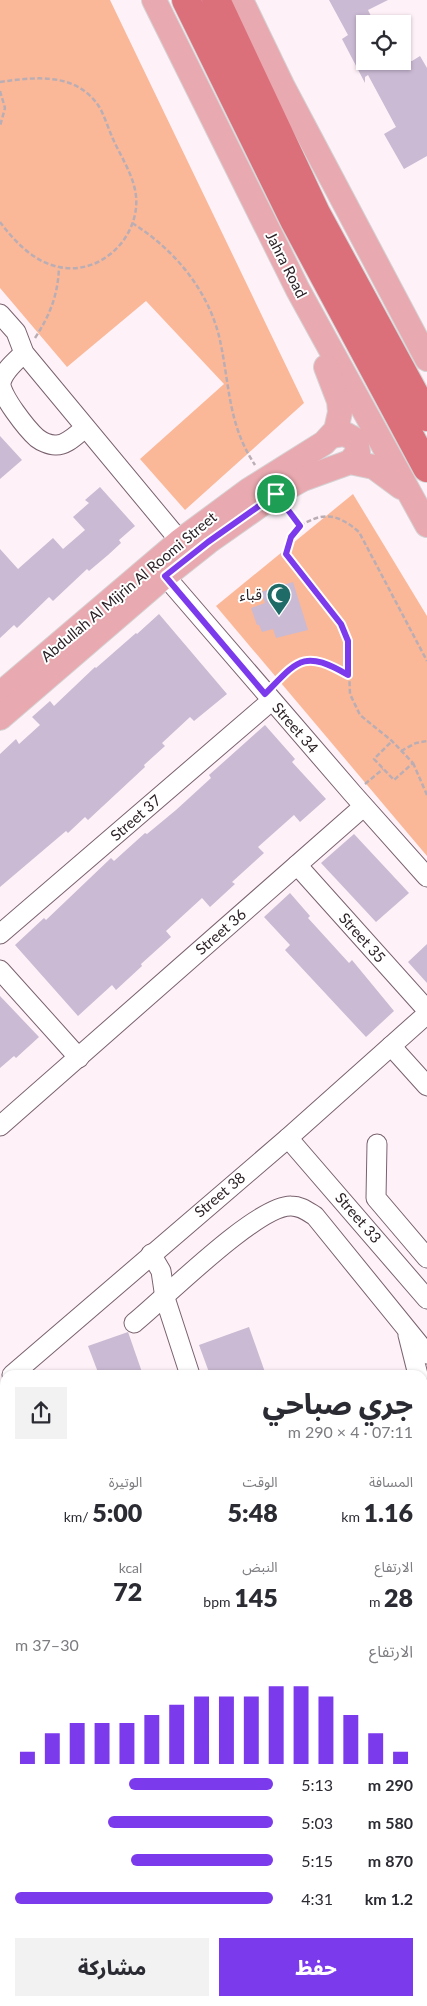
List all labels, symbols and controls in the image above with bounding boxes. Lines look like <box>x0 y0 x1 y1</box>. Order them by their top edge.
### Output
map controls <box>356 15 411 70</box>
button: locate <box>356 15 411 70</box>
street label: Jahra Road <box>263 228 311 301</box>
pin <box>255 473 297 515</box>
icon: arrive <box>262 480 290 508</box>
street label: Abdullah Al Mijrin Al Roomi Street <box>37 507 220 665</box>
mosque icon: قباء <box>266 582 292 616</box>
place label: قباء <box>240 585 262 603</box>
street label: Street 34 <box>269 699 323 756</box>
street label: Street 37 <box>107 790 164 844</box>
street label: Street 36 <box>192 904 249 958</box>
street label: Street 35 <box>336 909 390 966</box>
street label: Street 38 <box>190 1168 248 1221</box>
street label: Street 33 <box>332 1189 385 1246</box>
text: جري صباحي <box>263 1386 413 1420</box>
button: share <box>15 1387 67 1439</box>
text: 07:11 · 4 × 290 m <box>288 1422 413 1441</box>
text: الوتيرة <box>109 1473 142 1490</box>
text: الوقت <box>243 1473 278 1490</box>
text: المسافة <box>369 1473 413 1490</box>
text: 5:00 <box>92 1497 142 1527</box>
text: 5:48 <box>228 1497 278 1527</box>
text: 1.16 <box>364 1497 413 1527</box>
text: /km <box>64 1508 92 1525</box>
text: km <box>341 1508 364 1525</box>
text: النبض <box>242 1558 278 1575</box>
text: الارتفاع <box>375 1558 413 1575</box>
text: kcal <box>119 1559 142 1576</box>
text: 72 <box>113 1576 142 1606</box>
text: 145 <box>234 1582 278 1612</box>
text: 28 <box>384 1582 413 1612</box>
text: bpm <box>203 1593 234 1610</box>
text: m <box>369 1593 384 1610</box>
text: 30–37 m <box>15 1635 79 1654</box>
text: الارتفاع <box>369 1641 413 1660</box>
text: 5:13 <box>301 1775 333 1794</box>
text: 290 m <box>368 1775 413 1794</box>
text: 5:03 <box>301 1813 333 1832</box>
text: 580 m <box>368 1813 413 1832</box>
text: 5:15 <box>301 1851 333 1870</box>
text: 870 m <box>368 1851 413 1870</box>
text: 4:31 <box>301 1889 333 1908</box>
text: 1.2 km <box>365 1889 413 1908</box>
button: مشاركة <box>15 1938 209 1996</box>
button: حفظ <box>219 1938 413 1996</box>

